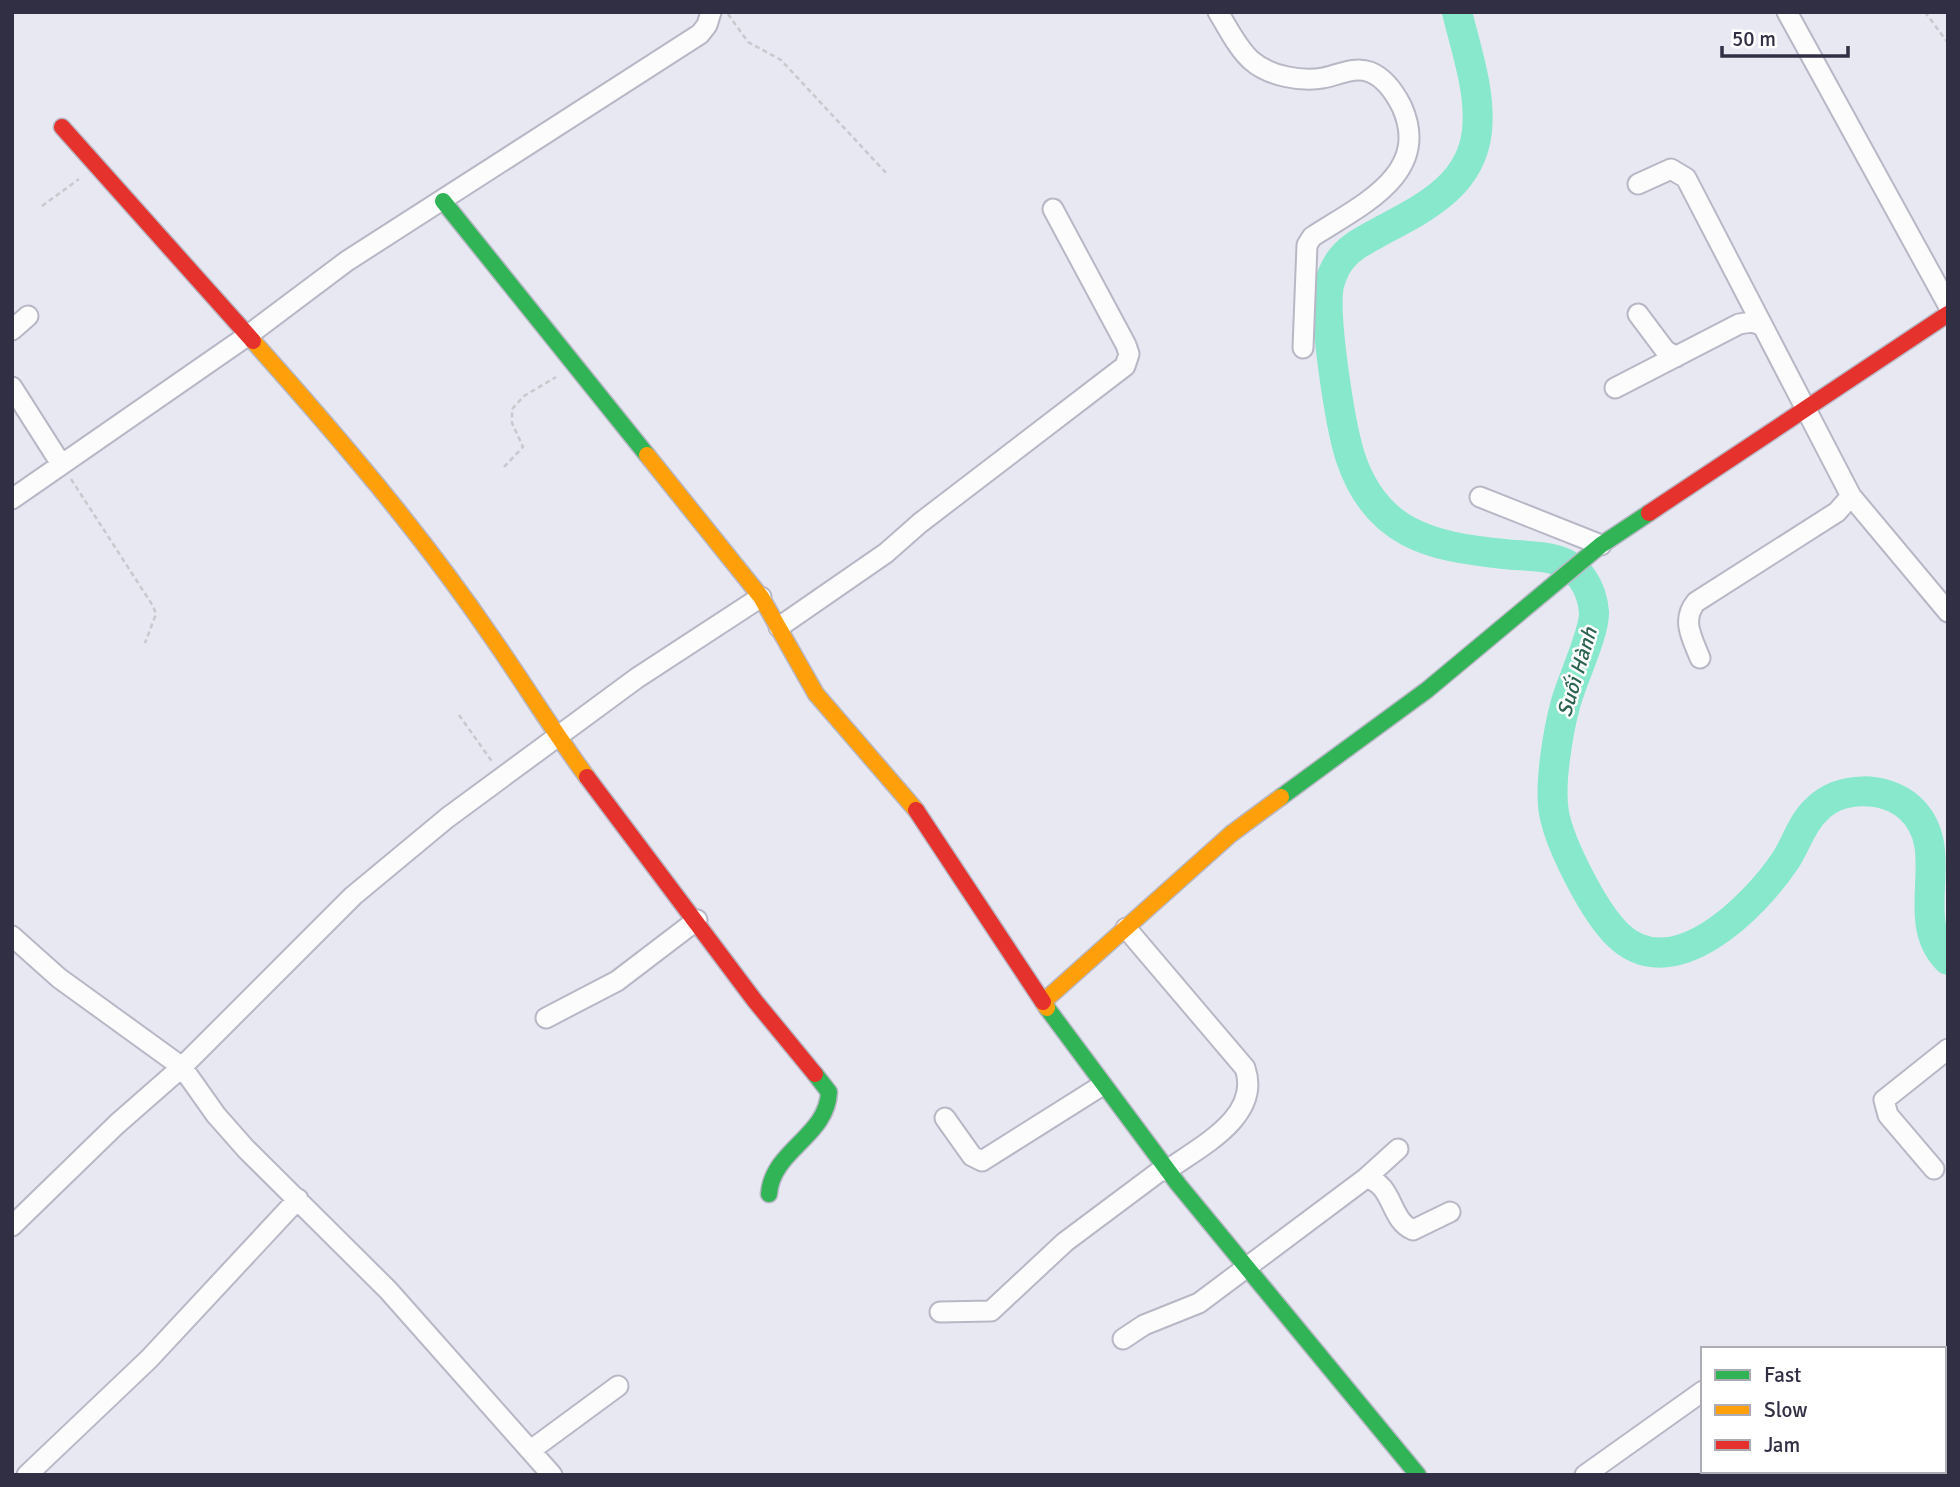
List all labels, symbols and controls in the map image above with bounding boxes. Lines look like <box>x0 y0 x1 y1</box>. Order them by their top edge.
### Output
scale bar <box>1722 14 1848 58</box>
text: 50 m <box>1732 26 1776 52</box>
water label: Suối Hành <box>1551 624 1603 720</box>
legend <box>1701 1347 1946 1473</box>
text: Fast <box>1764 1362 1801 1388</box>
text: Slow <box>1764 1397 1808 1423</box>
text: Jam <box>1764 1432 1800 1458</box>

